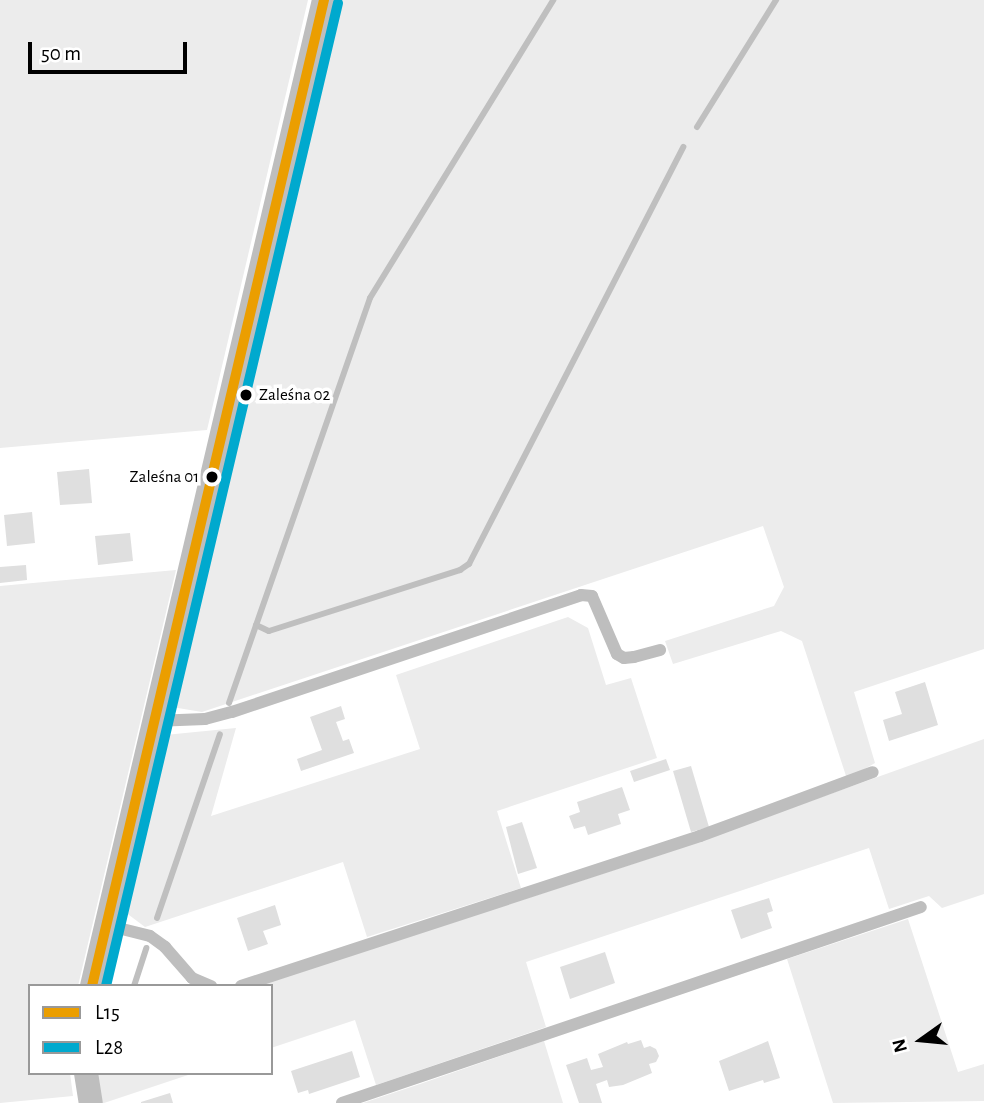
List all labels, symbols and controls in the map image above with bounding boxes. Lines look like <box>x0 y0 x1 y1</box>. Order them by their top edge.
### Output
scale bar <box>32 28 191 72</box>
text: 50 m <box>41 43 81 64</box>
place label: Zaleśna 02 <box>259 385 330 405</box>
marker: Zaleśna 02 <box>239 388 253 402</box>
place label: Zaleśna 01 <box>130 467 199 487</box>
marker: Zaleśna 01 <box>205 470 219 484</box>
legend <box>28 984 273 1075</box>
text: L15 <box>95 1002 120 1023</box>
north arrow <box>886 1005 956 1075</box>
text: L28 <box>95 1037 123 1058</box>
text: N <box>889 1037 911 1054</box>

